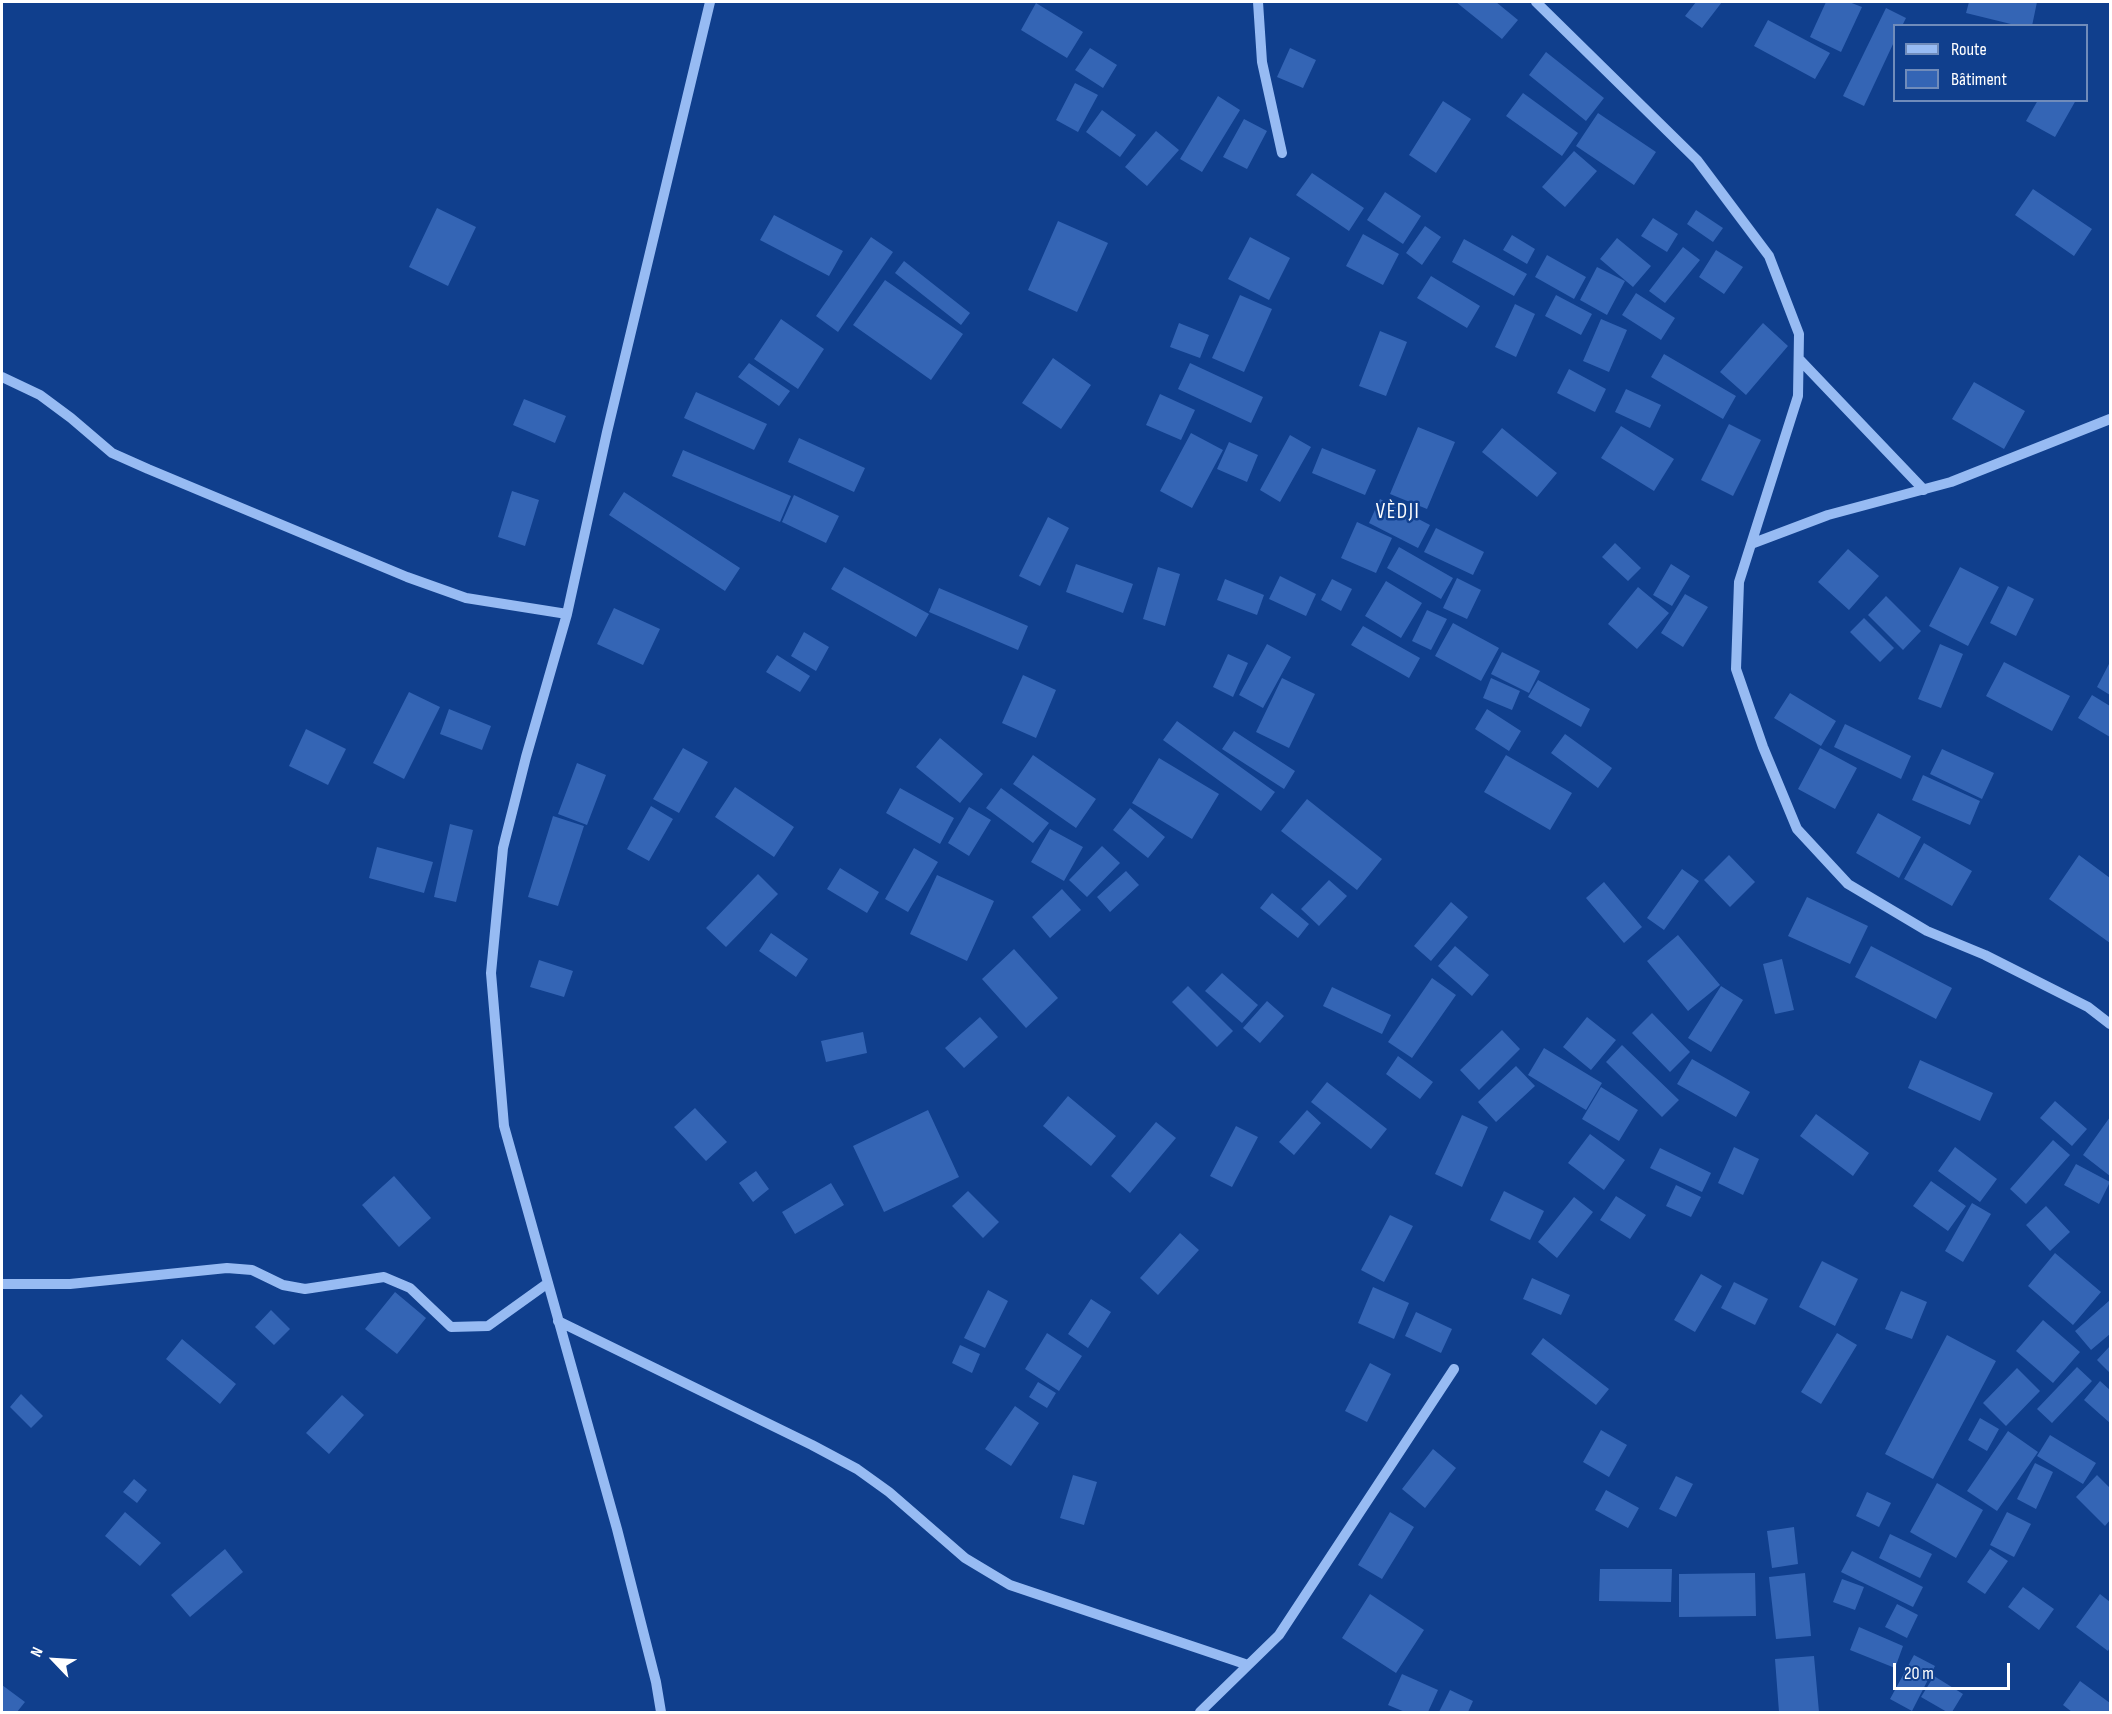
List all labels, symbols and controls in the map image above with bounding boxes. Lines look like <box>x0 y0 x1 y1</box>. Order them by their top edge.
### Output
legend <box>1893 24 2088 102</box>
text: Route <box>1951 39 1987 60</box>
text: Bâtiment <box>1951 69 2007 90</box>
district label: VÈDJI <box>1376 500 1420 526</box>
north arrow <box>24 1630 84 1690</box>
text: N <box>27 1644 48 1660</box>
scale bar <box>1896 1651 2013 1689</box>
text: 20 m <box>1904 1663 1934 1684</box>

